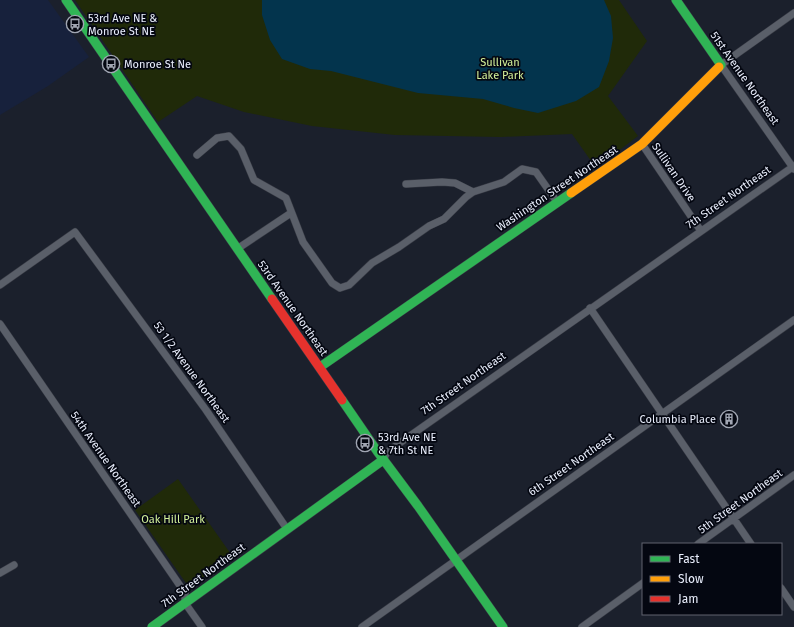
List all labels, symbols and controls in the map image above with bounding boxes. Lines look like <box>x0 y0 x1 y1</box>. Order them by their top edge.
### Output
place label: 53rd Ave NE & Monroe St NE <box>88 12 157 38</box>
bus stop icon: 53rd Ave NE & Monroe St NE <box>65 14 85 34</box>
street label: 51st Avenue Northeast <box>708 29 782 127</box>
bus stop icon: Monroe St Ne <box>101 54 121 74</box>
park label: Sullivan Lake Park <box>476 56 524 82</box>
place label: Monroe St Ne <box>124 58 191 71</box>
street label: Sullivan Drive <box>649 140 698 204</box>
street label: Washington Street Northeast <box>494 143 620 234</box>
street label: 7th Street Northeast <box>683 163 773 232</box>
street label: 53rd Avenue Northeast <box>255 258 330 358</box>
street label: 53 1/2 Avenue Northeast <box>151 319 232 425</box>
street label: 7th Street Northeast <box>418 349 508 418</box>
street label: 54th Avenue Northeast <box>68 409 144 510</box>
building icon: Columbia Place <box>719 409 739 429</box>
place label: Columbia Place <box>640 413 716 426</box>
street label: 6th Street Northeast <box>526 430 617 499</box>
place label: 53rd Ave NE & 7th St NE <box>378 431 436 457</box>
bus stop icon: 53rd Ave NE & 7th St NE <box>355 433 375 453</box>
street label: 5th Street Northeast <box>696 466 785 536</box>
park label: Oak Hill Park <box>141 513 205 526</box>
street label: 7th Street Northeast <box>159 541 248 610</box>
legend <box>642 543 782 615</box>
text: Fast <box>678 552 700 566</box>
text: Slow <box>678 572 704 586</box>
text: Jam <box>678 592 698 606</box>

